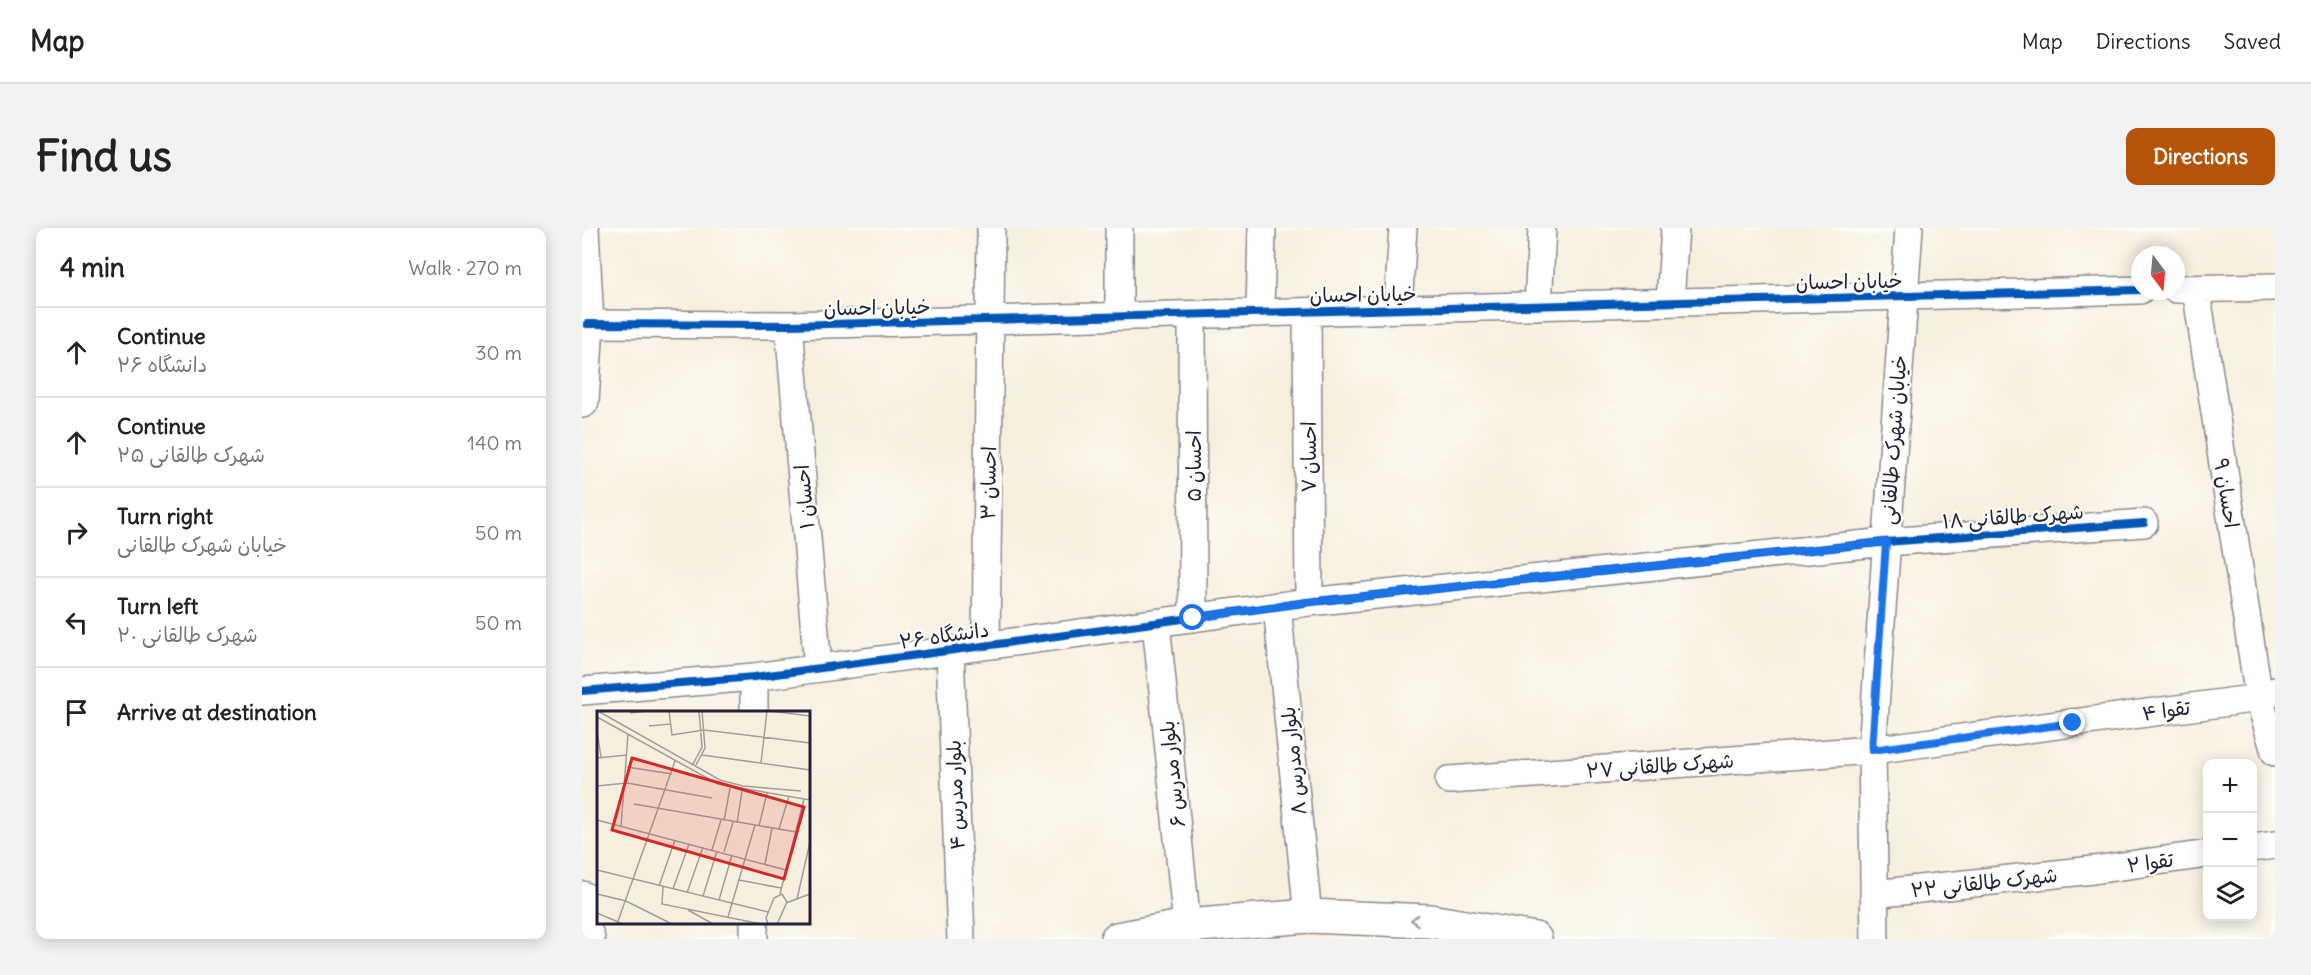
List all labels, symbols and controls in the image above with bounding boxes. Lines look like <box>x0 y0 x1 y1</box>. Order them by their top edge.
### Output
text: Map <box>30 23 84 59</box>
text: Map <box>2022 28 2063 55</box>
text: Directions <box>2096 28 2190 55</box>
text: Saved <box>2223 28 2281 55</box>
button: Directions <box>2126 128 2275 185</box>
text: Find us <box>36 130 172 182</box>
north arrow <box>2131 246 2185 300</box>
text: 4 min <box>60 251 125 284</box>
text: Walk · 270 m <box>408 255 522 280</box>
street label: خیابان احسان <box>1795 268 1903 294</box>
street label: خیابان احسان <box>1309 281 1417 307</box>
street label: خیابان احسان <box>823 294 931 320</box>
text: Continue <box>117 322 206 350</box>
icon: ahead <box>60 336 93 369</box>
text: 30 m <box>475 340 522 365</box>
text: دانشگاه ۲۶ <box>117 352 207 377</box>
street label: خیابان شهرک طالقانی <box>1875 354 1912 526</box>
text: Continue <box>117 412 206 440</box>
street label: احسان ۷ <box>1296 421 1321 493</box>
icon: ahead <box>60 426 93 459</box>
text: 140 m <box>467 430 522 455</box>
street label: احسان ۵ <box>1181 430 1206 502</box>
text: شهرک طالقانی ۲۵ <box>117 442 265 467</box>
street label: احسان ۳ <box>975 446 1001 520</box>
street label: احسان ۹ <box>2209 456 2245 530</box>
street label: احسان ۱ <box>789 464 819 530</box>
street label: شهرک طالقانی ۱۸ <box>1941 499 2085 534</box>
text: Turn right <box>117 502 213 530</box>
icon: right <box>60 516 93 549</box>
text: 50 m <box>475 520 522 545</box>
text: خیابان شهرک طالقانی <box>117 532 287 557</box>
text: Turn left <box>117 592 198 620</box>
route start <box>1179 604 1205 630</box>
icon: left <box>60 606 93 639</box>
text: 50 m <box>475 610 522 635</box>
street label: دانشگاه ۲۶ <box>898 616 990 654</box>
text: شهرک طالقانی ۲۰ <box>117 622 258 647</box>
street label: تقوا ۴ <box>2140 694 2192 726</box>
icon: arrive <box>60 696 93 729</box>
text: Arrive at destination <box>117 698 317 726</box>
street label: بلوار مدرس ۸ <box>1275 705 1311 817</box>
route end <box>2059 709 2085 735</box>
inset map <box>597 711 810 924</box>
street label: بلوار مدرس ۶ <box>1154 719 1190 829</box>
street label: بلوار مدرس ۴ <box>941 739 969 851</box>
street label: شهرک طالقانی ۲۷ <box>1585 747 1735 784</box>
map controls <box>2203 759 2257 921</box>
button: + <box>2203 759 2257 813</box>
button: − <box>2203 813 2257 867</box>
street label: تقوا ۲ <box>2125 846 2175 878</box>
street label: شهرک طالقانی ۲۲ <box>1909 862 2059 903</box>
button: layers <box>2203 867 2257 921</box>
one-way arrow <box>1410 914 1419 927</box>

